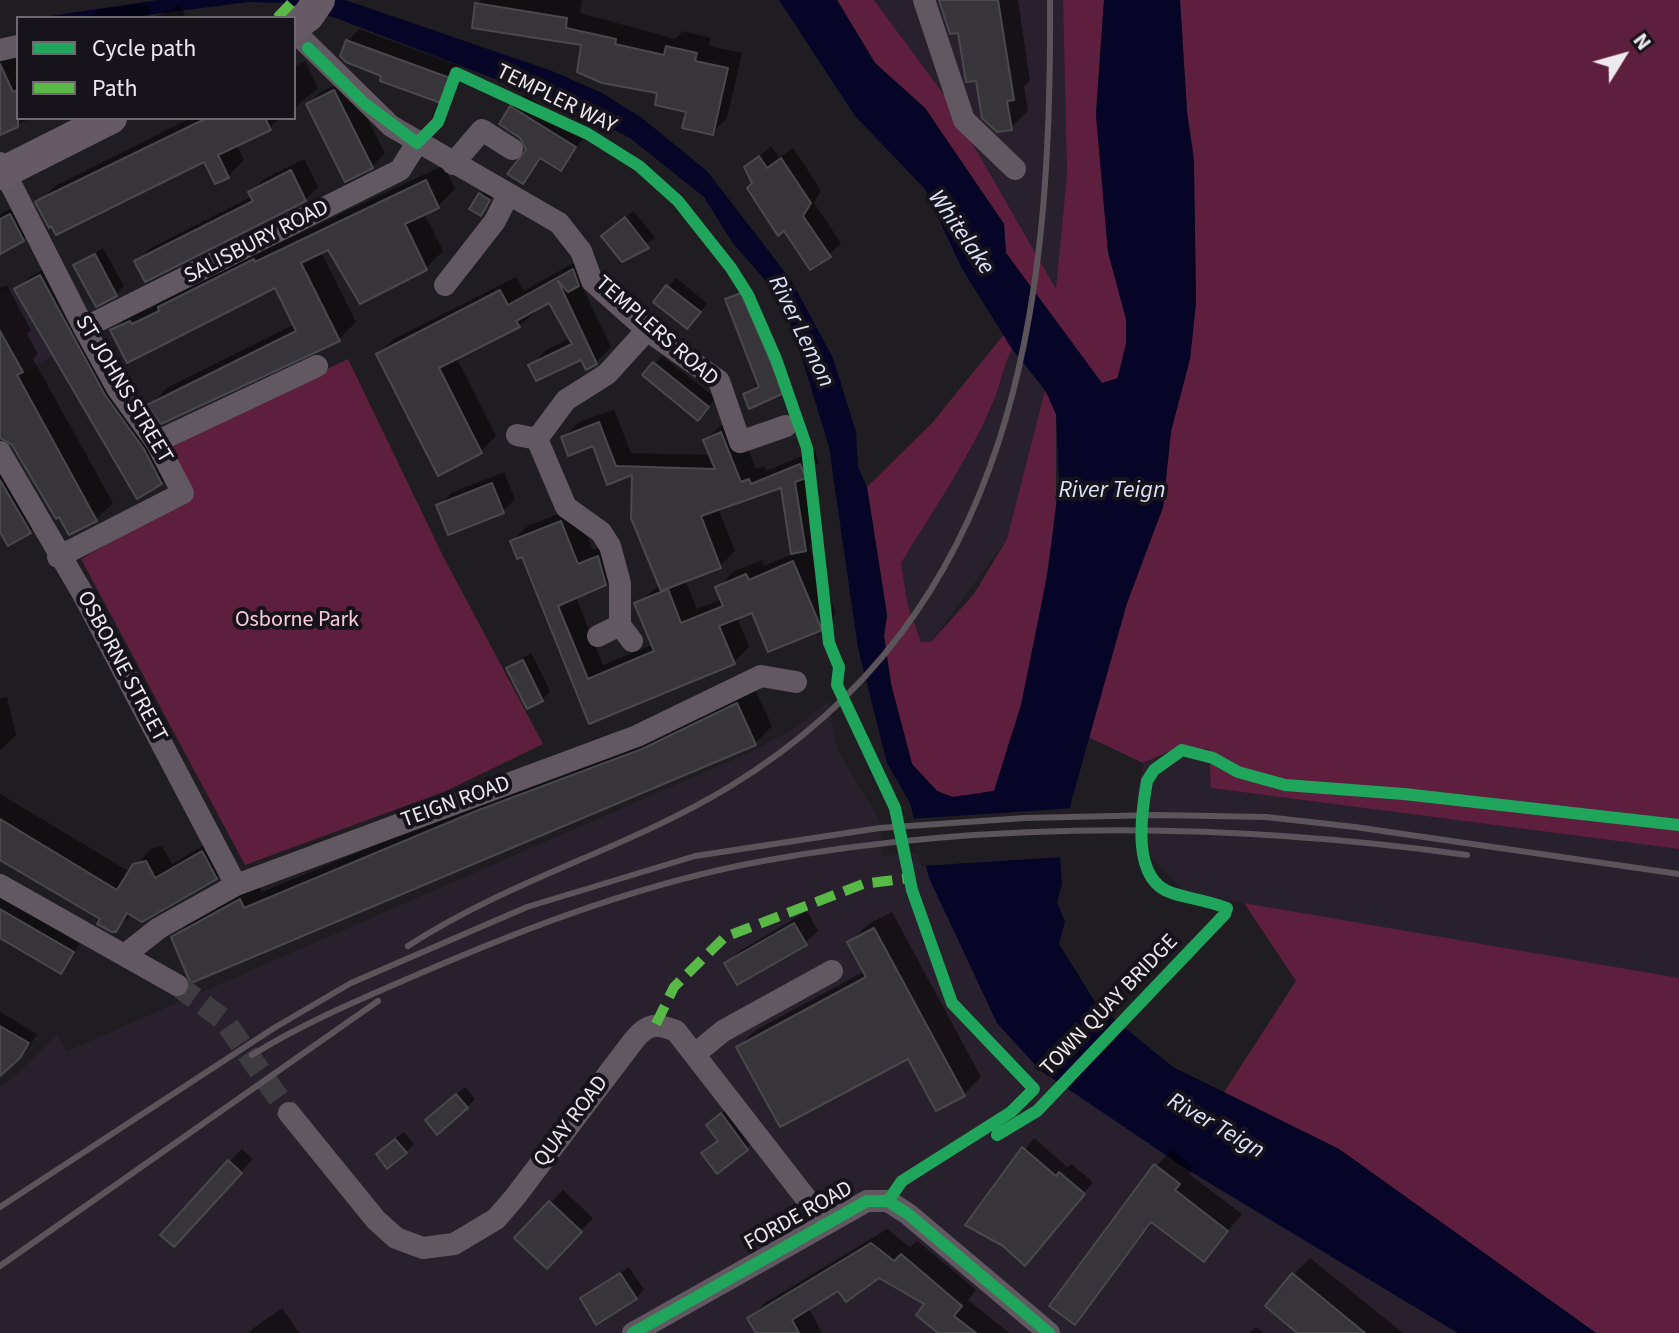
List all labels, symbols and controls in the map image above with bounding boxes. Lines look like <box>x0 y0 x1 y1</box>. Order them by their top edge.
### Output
legend <box>16 16 296 120</box>
north arrow <box>1583 16 1663 96</box>
text: N <box>1625 26 1659 57</box>
text: Cycle path <box>92 31 196 66</box>
street label: TEMPLER WAY <box>492 60 620 140</box>
text: Path <box>92 71 138 106</box>
water label: Whitelake <box>920 185 1000 281</box>
street label: SALISBURY ROAD <box>180 195 334 291</box>
street label: TEMPLERS ROAD <box>589 271 723 393</box>
water label: River Lemon <box>761 271 839 393</box>
street label: ST JOHNS STREET <box>68 311 178 469</box>
water label: River Teign <box>1058 478 1166 506</box>
street label: OSBORNE STREET <box>70 587 172 747</box>
park label: Osborne Park <box>235 608 359 634</box>
street label: TEIGN ROAD <box>398 771 514 835</box>
street label: TOWN QUAY BRIDGE <box>1036 930 1184 1082</box>
street label: QUAY ROAD <box>529 1071 615 1173</box>
water label: River Teign <box>1161 1088 1269 1166</box>
street label: FORDE ROAD <box>740 1176 858 1258</box>

